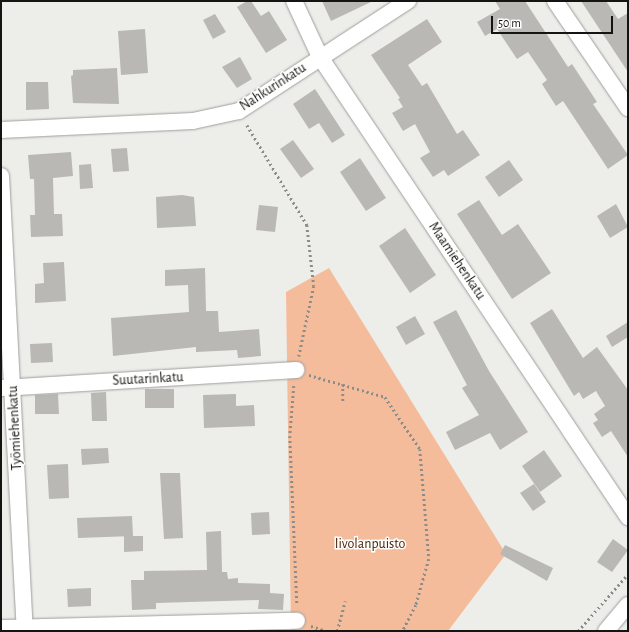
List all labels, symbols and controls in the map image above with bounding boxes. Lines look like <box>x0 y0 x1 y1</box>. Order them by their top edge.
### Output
scale bar <box>493 8 615 34</box>
text: 50 m <box>498 17 521 29</box>
street label: Nahkurinkatu <box>237 59 309 115</box>
street label: Maamiehenkatu <box>425 219 489 303</box>
street label: Suutarinkatu <box>112 369 184 389</box>
street label: Työmiehenkatu <box>4 385 26 471</box>
park label: Iivolanpuisto <box>335 536 405 552</box>

